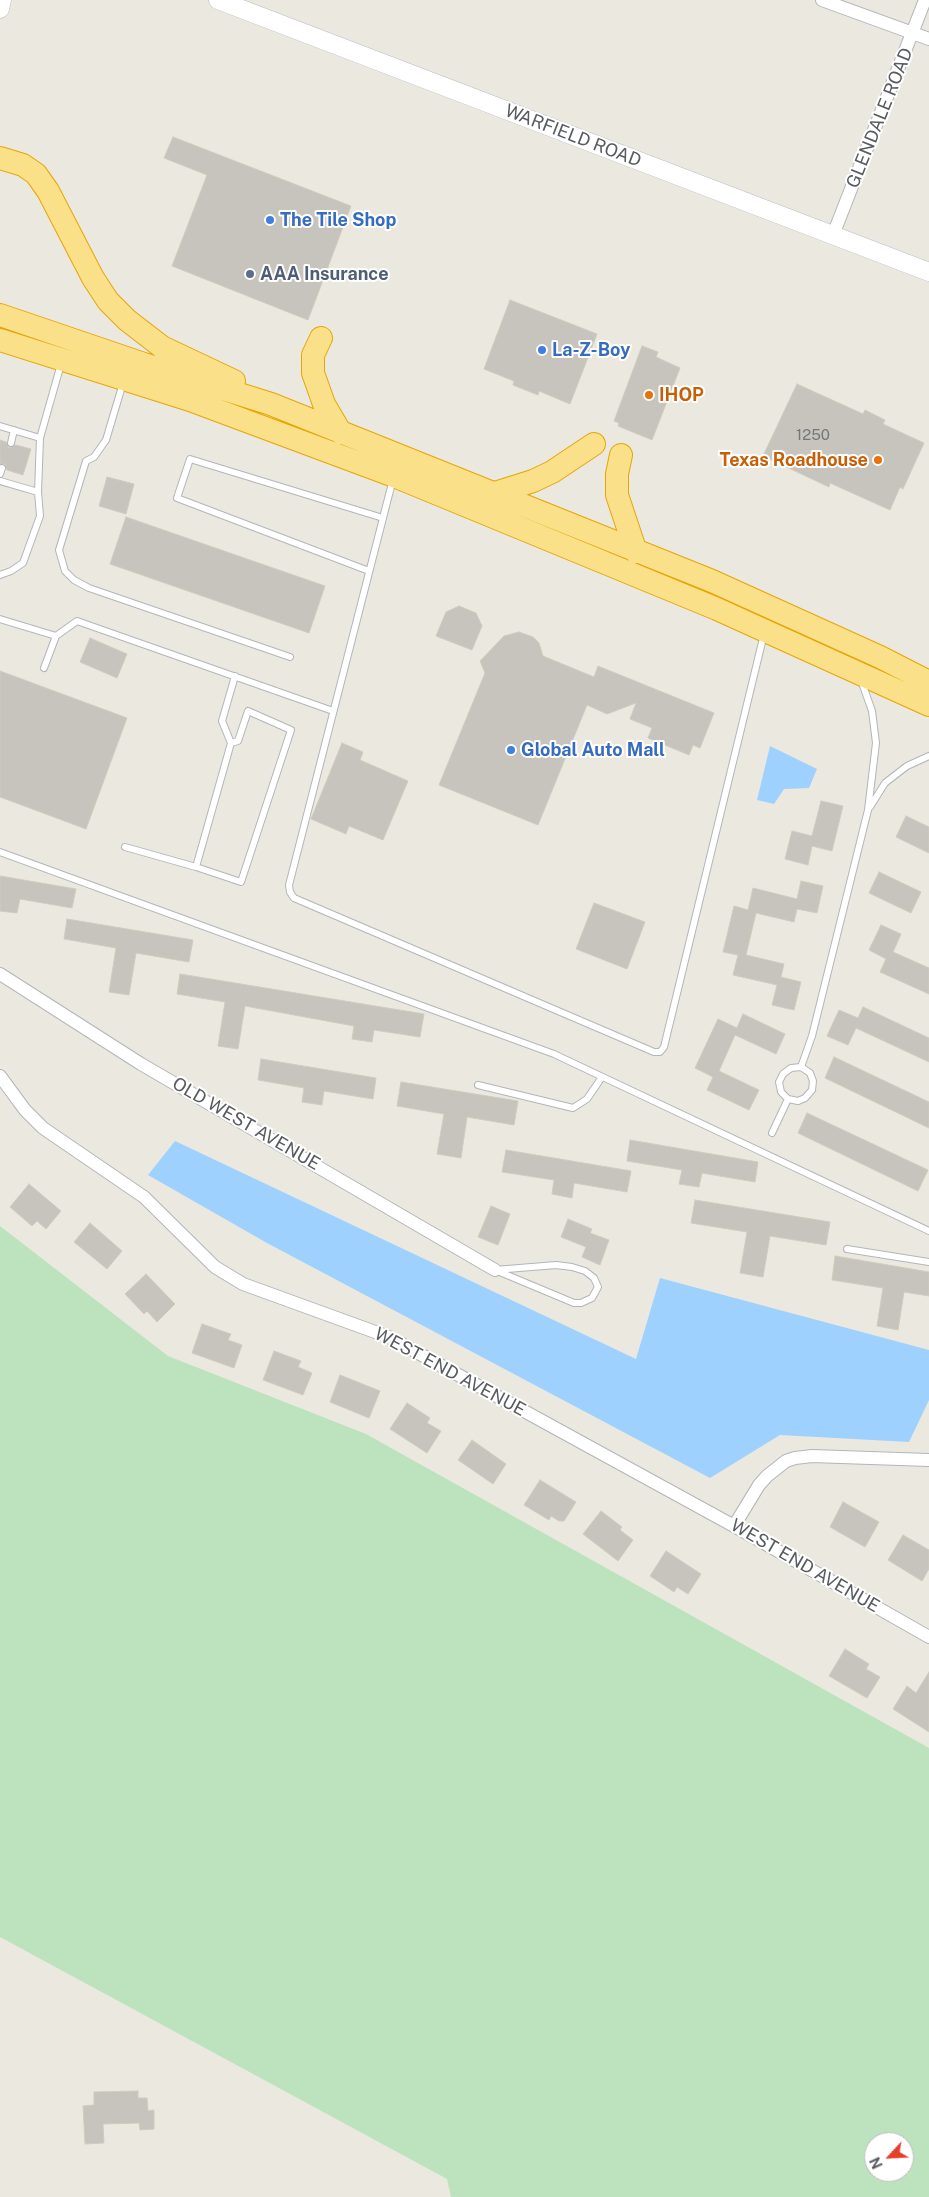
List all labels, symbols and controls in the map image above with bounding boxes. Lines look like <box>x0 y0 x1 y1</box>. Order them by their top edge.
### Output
street label: GLENDALE ROAD <box>842 45 918 191</box>
street label: WARFIELD ROAD <box>502 100 644 172</box>
place label: The Tile Shop <box>280 209 396 231</box>
marker: The Tile Shop <box>264 214 276 226</box>
place label: AAA Insurance <box>260 263 389 285</box>
marker: AAA Insurance <box>244 268 256 280</box>
place label: La-Z-Boy <box>552 339 630 361</box>
marker: La-Z-Boy <box>536 344 548 356</box>
place label: IHOP <box>659 384 704 406</box>
marker: IHOP <box>643 389 655 401</box>
house number: 1250 <box>796 426 830 444</box>
place label: Texas Roadhouse <box>720 449 868 471</box>
marker: Texas Roadhouse <box>872 454 884 466</box>
place label: Global Auto Mall <box>521 739 665 761</box>
marker: Global Auto Mall <box>505 744 517 756</box>
street label: OLD WEST AVENUE <box>168 1073 324 1175</box>
street label: WEST END AVENUE <box>371 1323 529 1421</box>
street label: WEST END AVENUE <box>727 1515 883 1617</box>
north arrow <box>864 2132 914 2182</box>
text: N <box>867 2155 886 2171</box>

